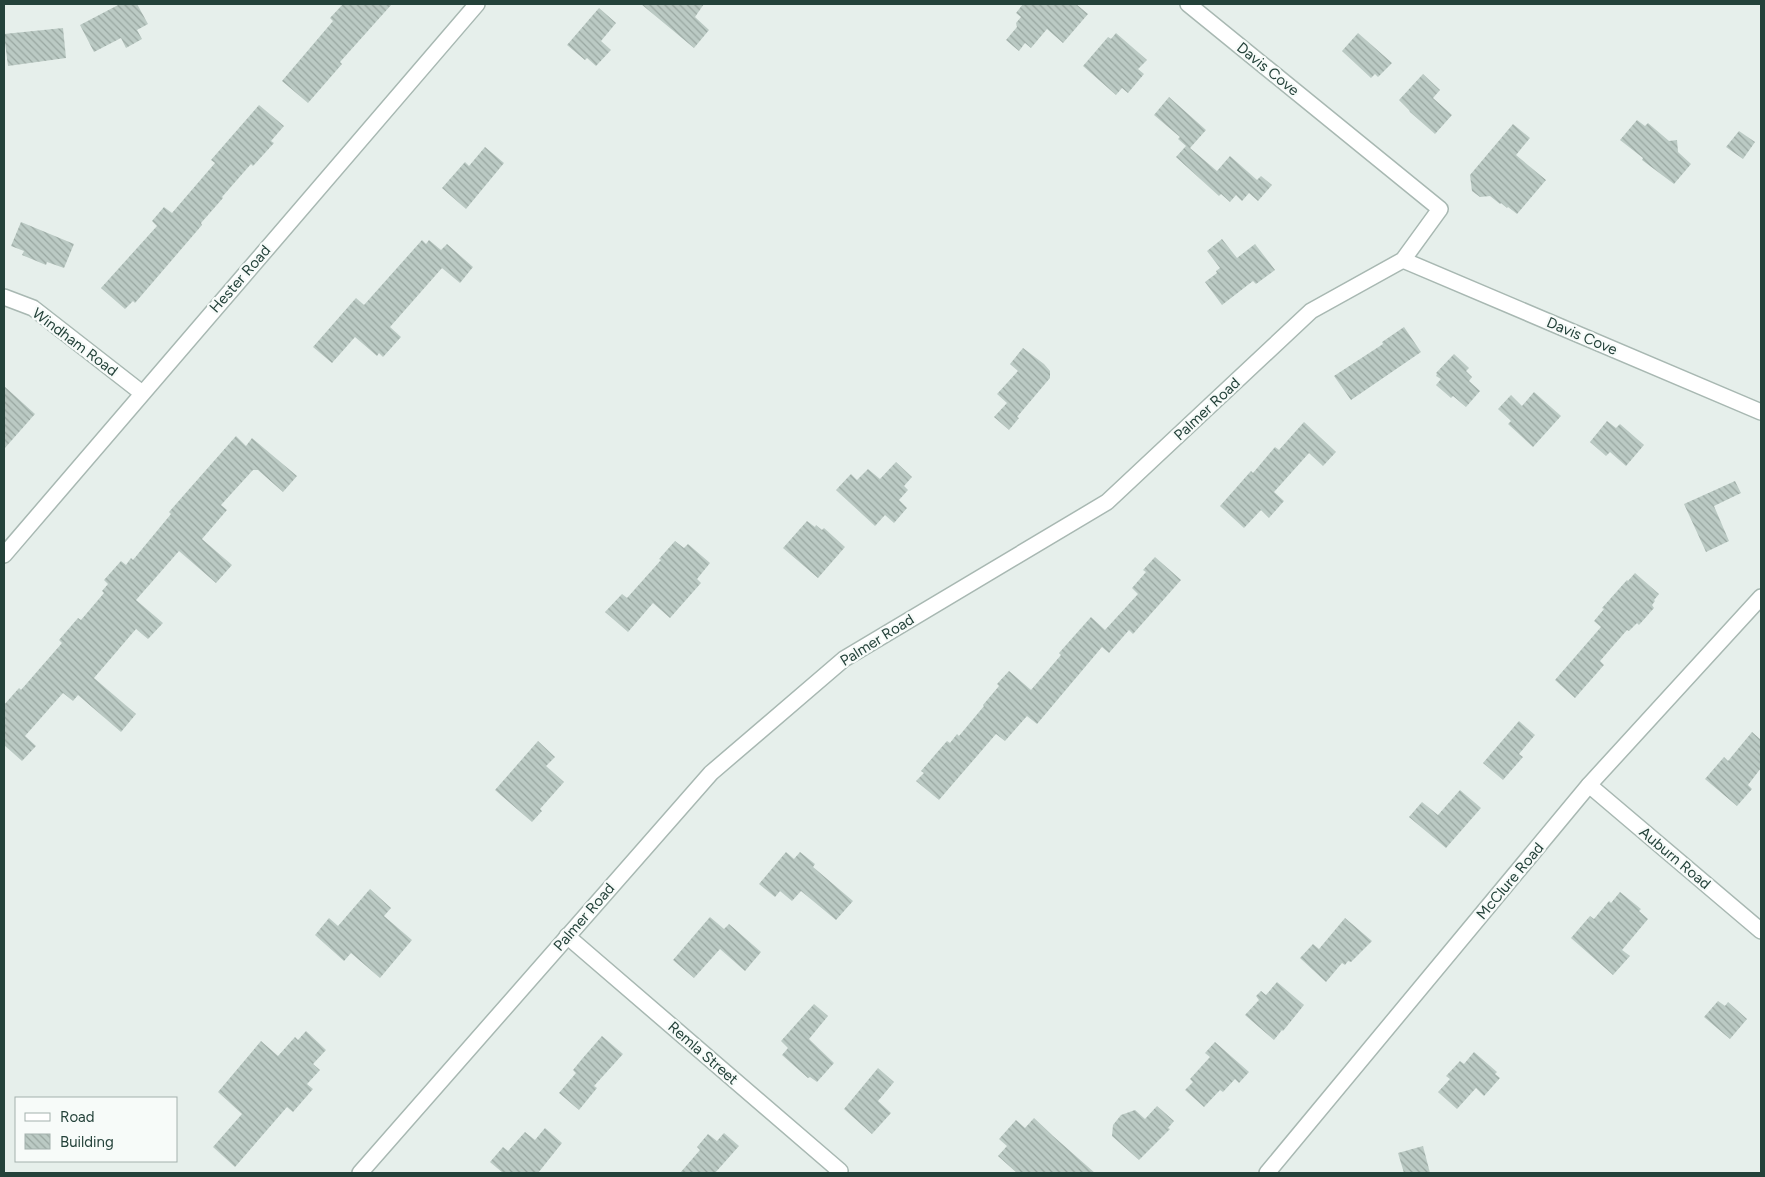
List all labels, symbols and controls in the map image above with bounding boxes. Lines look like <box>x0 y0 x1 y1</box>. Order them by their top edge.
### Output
street label: Davis Cove <box>1233 38 1303 100</box>
street label: Hester Road <box>206 242 274 316</box>
street label: Windham Road <box>29 304 121 380</box>
street label: Davis Cove <box>1544 313 1620 359</box>
street label: Palmer Road <box>1170 374 1244 444</box>
street label: Palmer Road <box>837 610 917 670</box>
street label: Auburn Road <box>1636 823 1714 893</box>
street label: McClure Road <box>1473 839 1547 923</box>
street label: Palmer Road <box>550 879 618 955</box>
street label: Remla Street <box>664 1018 742 1089</box>
legend <box>15 1097 178 1162</box>
text: Road <box>60 1108 95 1126</box>
text: Building <box>60 1133 114 1151</box>

